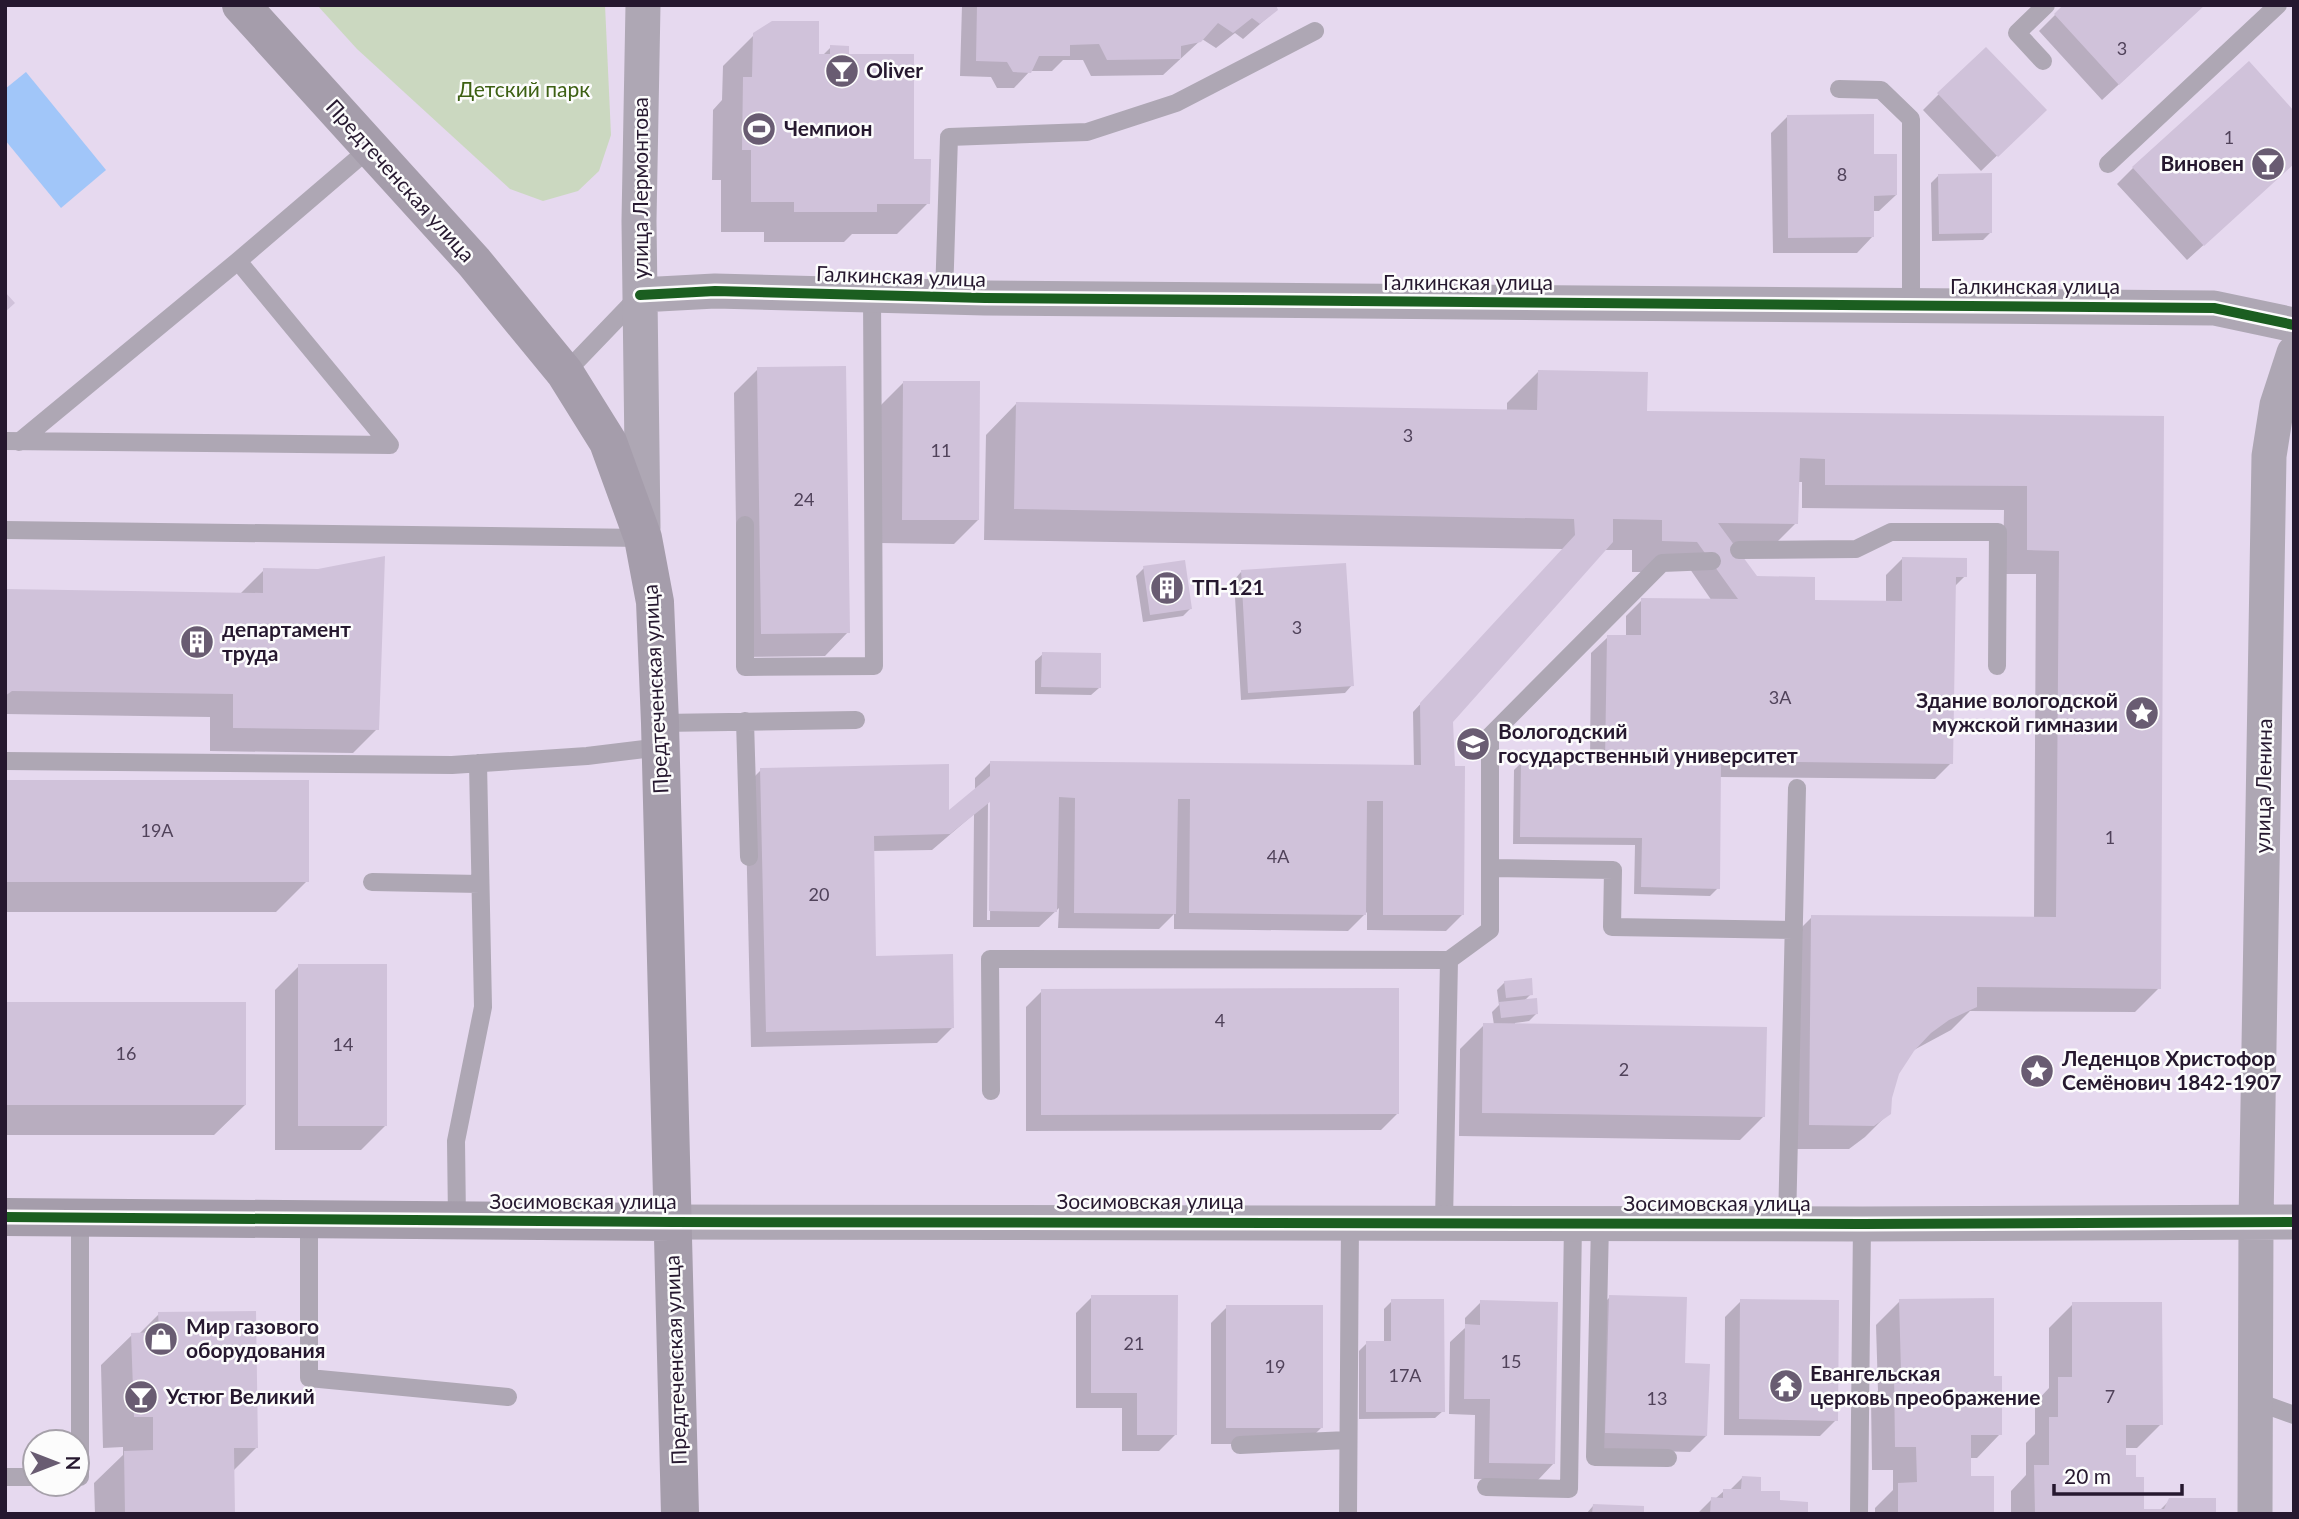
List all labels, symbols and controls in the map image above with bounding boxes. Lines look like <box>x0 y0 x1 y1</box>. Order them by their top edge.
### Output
house number: 3 <box>2117 37 2127 59</box>
bar icon: Oliver <box>823 52 861 90</box>
place label: Oliver <box>866 57 923 82</box>
park label: Детский парк <box>458 76 590 101</box>
street label: Предтеченская улица <box>322 94 481 266</box>
street label: улица Лермонтова <box>627 97 652 279</box>
sports icon: Чемпион <box>740 110 778 148</box>
place label: Чемпион <box>784 115 872 140</box>
house number: 1 <box>2224 126 2234 148</box>
bar icon: Виновен <box>2249 145 2287 183</box>
place label: Виновен <box>2160 150 2244 175</box>
house number: 8 <box>1837 163 1847 185</box>
street label: Галкинская улица <box>816 260 986 291</box>
street label: Галкинская улица <box>1383 269 1553 294</box>
street label: Галкинская улица <box>1950 273 2120 298</box>
house number: 3 <box>1403 424 1413 446</box>
house number: 11 <box>931 439 951 461</box>
house number: 24 <box>794 488 814 510</box>
building icon: ТП-121 <box>1148 569 1186 607</box>
place label: ТП-121 <box>1192 574 1265 599</box>
street label: Предтеченская улица <box>637 584 672 795</box>
place label: департамент труда <box>222 616 351 665</box>
house number: 3 <box>1292 616 1302 638</box>
building icon: департамент труда <box>178 623 216 661</box>
house number: 3А <box>1769 686 1792 708</box>
place label: Здание вологодской мужской гимназии <box>1916 687 2118 736</box>
place icon: Здание вологодской мужской гимназии <box>2123 694 2161 732</box>
place label: Вологодский государственный университет <box>1498 718 1798 767</box>
street label: улица Ленина <box>2249 718 2276 854</box>
school or university icon: Вологодский государственный университет <box>1454 725 1492 763</box>
house number: 19А <box>140 819 174 841</box>
house number: 1 <box>2105 826 2115 848</box>
house number: 4А <box>1267 845 1290 867</box>
house number: 20 <box>809 883 829 905</box>
house number: 4 <box>1215 1009 1225 1031</box>
house number: 14 <box>333 1033 353 1055</box>
house number: 16 <box>116 1042 136 1064</box>
place label: Леденцов Христофор Семёнович 1842-1907 <box>2061 1045 2281 1094</box>
place icon: Леденцов Христофор Семёнович 1842-1907 <box>2018 1052 2056 1090</box>
house number: 2 <box>1619 1058 1629 1080</box>
street label: Зосимовская улица <box>489 1188 677 1213</box>
street label: Зосимовская улица <box>1056 1188 1244 1213</box>
street label: Зосимовская улица <box>1623 1190 1811 1215</box>
street label: Предтеченская улица <box>658 1255 691 1465</box>
place label: Мир газового оборудования <box>186 1313 325 1362</box>
shop icon: Мир газового оборудования <box>142 1320 180 1358</box>
house number: 21 <box>1124 1332 1144 1354</box>
house number: 15 <box>1501 1350 1521 1372</box>
house number: 19 <box>1265 1355 1285 1377</box>
place label: Евангельская церковь преображение <box>1810 1360 2040 1409</box>
house number: 17А <box>1388 1364 1422 1386</box>
temple icon: Евангельская церковь преображение <box>1767 1367 1805 1405</box>
bar icon: Устюг Великий <box>122 1378 160 1416</box>
place label: Устюг Великий <box>165 1383 315 1408</box>
house number: 7 <box>2105 1385 2115 1407</box>
house number: 13 <box>1647 1387 1667 1409</box>
north arrow <box>21 1428 91 1498</box>
scale bar <box>2054 1452 2182 1496</box>
text: N <box>62 1456 85 1470</box>
text: 20 m <box>2064 1463 2111 1488</box>

